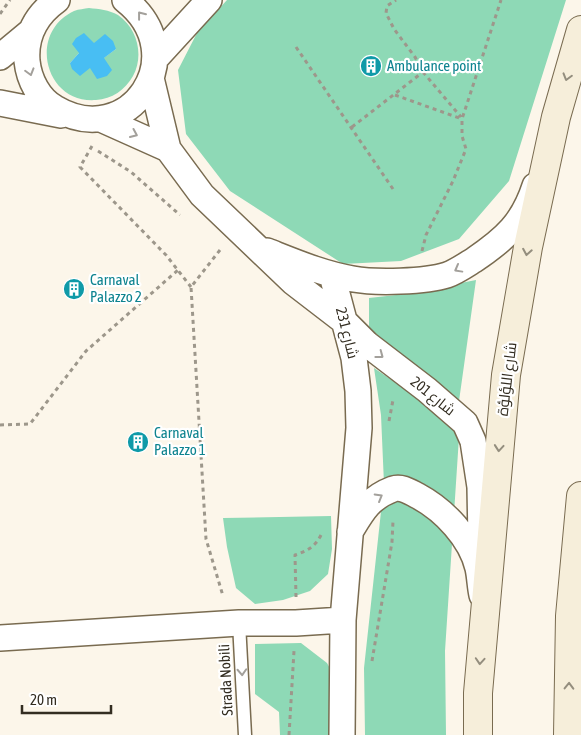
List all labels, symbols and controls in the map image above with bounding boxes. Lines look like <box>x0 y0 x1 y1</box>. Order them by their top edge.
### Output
one-way arrow <box>137 11 146 20</box>
building icon: Ambulance point <box>359 54 383 78</box>
place label: Ambulance point <box>387 57 481 74</box>
one-way arrow <box>24 68 34 76</box>
one-way arrow <box>563 72 573 81</box>
one-way arrow <box>129 128 138 139</box>
one-way arrow <box>522 248 532 257</box>
one-way arrow <box>455 263 464 273</box>
place label: Carnaval Palazzo 2 <box>90 271 142 305</box>
building icon: Carnaval Palazzo 2 <box>62 277 86 301</box>
street label: شارع 231 <box>330 305 362 361</box>
street label: شارع اللؤلؤة <box>494 341 522 417</box>
one-way arrow <box>374 349 384 358</box>
street label: شارع 201 <box>406 373 459 421</box>
place label: Carnaval Palazzo 1 <box>154 424 206 458</box>
building icon: Carnaval Palazzo 1 <box>126 430 150 454</box>
one-way arrow <box>494 444 505 452</box>
one-way arrow <box>374 494 383 504</box>
street label: Strada Nobili <box>215 644 236 716</box>
one-way arrow <box>475 657 486 665</box>
one-way arrow <box>236 668 247 676</box>
scale bar <box>22 682 111 714</box>
one-way arrow <box>564 682 574 690</box>
text: 20 m <box>30 691 57 708</box>

